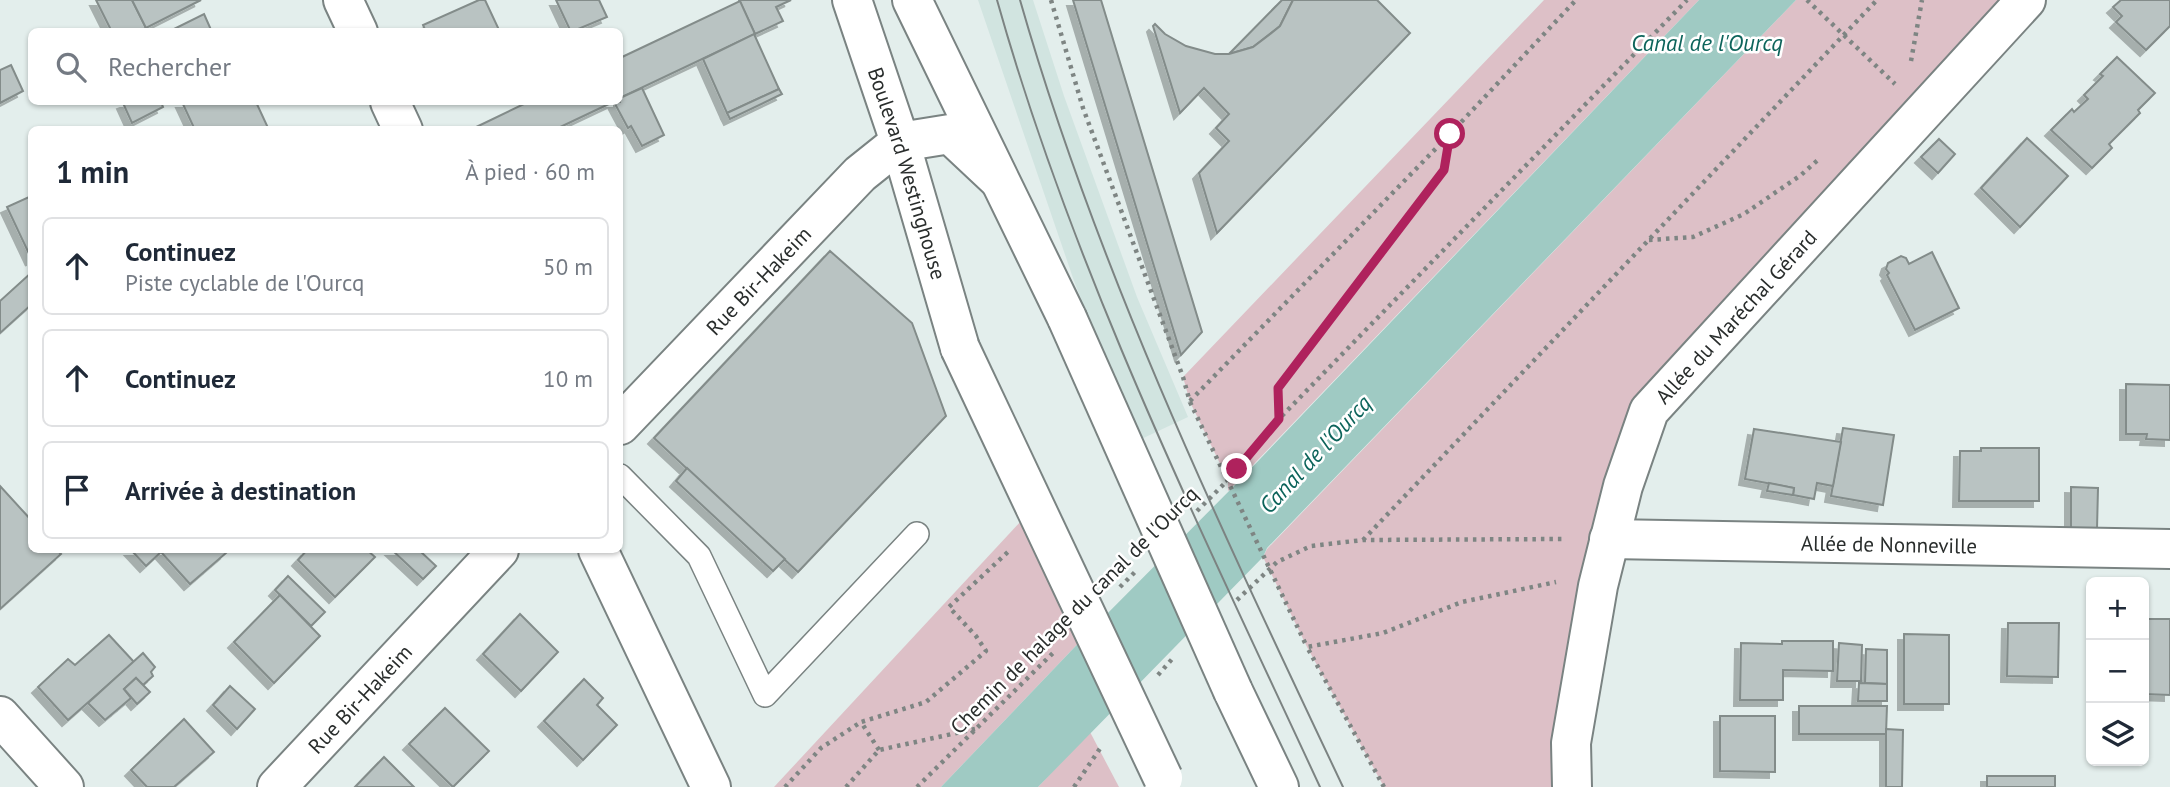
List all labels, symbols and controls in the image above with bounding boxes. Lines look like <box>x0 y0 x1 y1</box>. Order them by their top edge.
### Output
search box <box>28 28 623 105</box>
water label: Canal de l'Ourcq <box>1631 28 1783 57</box>
icon: search <box>52 48 90 86</box>
text: Rechercher <box>108 50 231 83</box>
street label: Boulevard Westinghouse <box>862 64 953 283</box>
route start <box>1434 118 1465 149</box>
text: 1 min <box>56 152 129 191</box>
text: À pied · 60 m <box>465 157 595 186</box>
street label: Rue Bir-Hakeim <box>700 220 816 340</box>
street label: Allée du Maréchal Gérard <box>1649 224 1822 409</box>
text: Continuez <box>125 235 236 268</box>
icon: ahead <box>58 247 96 285</box>
text: 50 m <box>543 252 593 281</box>
text: Piste cyclable de l'Ourcq <box>125 268 364 297</box>
icon: ahead <box>58 359 96 397</box>
text: Continuez <box>125 362 236 395</box>
text: 10 m <box>543 364 593 393</box>
water label: Canal de l'Ourcq <box>1253 388 1378 519</box>
route end <box>1221 453 1252 484</box>
icon: arrive <box>58 471 96 509</box>
text: Arrivée à destination <box>125 474 356 507</box>
street label: Chemin de halage du canal de l'Ourcq <box>944 480 1204 740</box>
street label: Allée de Nonneville <box>1801 529 1977 559</box>
map controls <box>2086 577 2149 766</box>
button: + <box>2086 577 2149 640</box>
street label: Rue Bir-Hakeim <box>302 638 418 759</box>
button: − <box>2086 640 2149 703</box>
button: layers <box>2086 703 2149 766</box>

